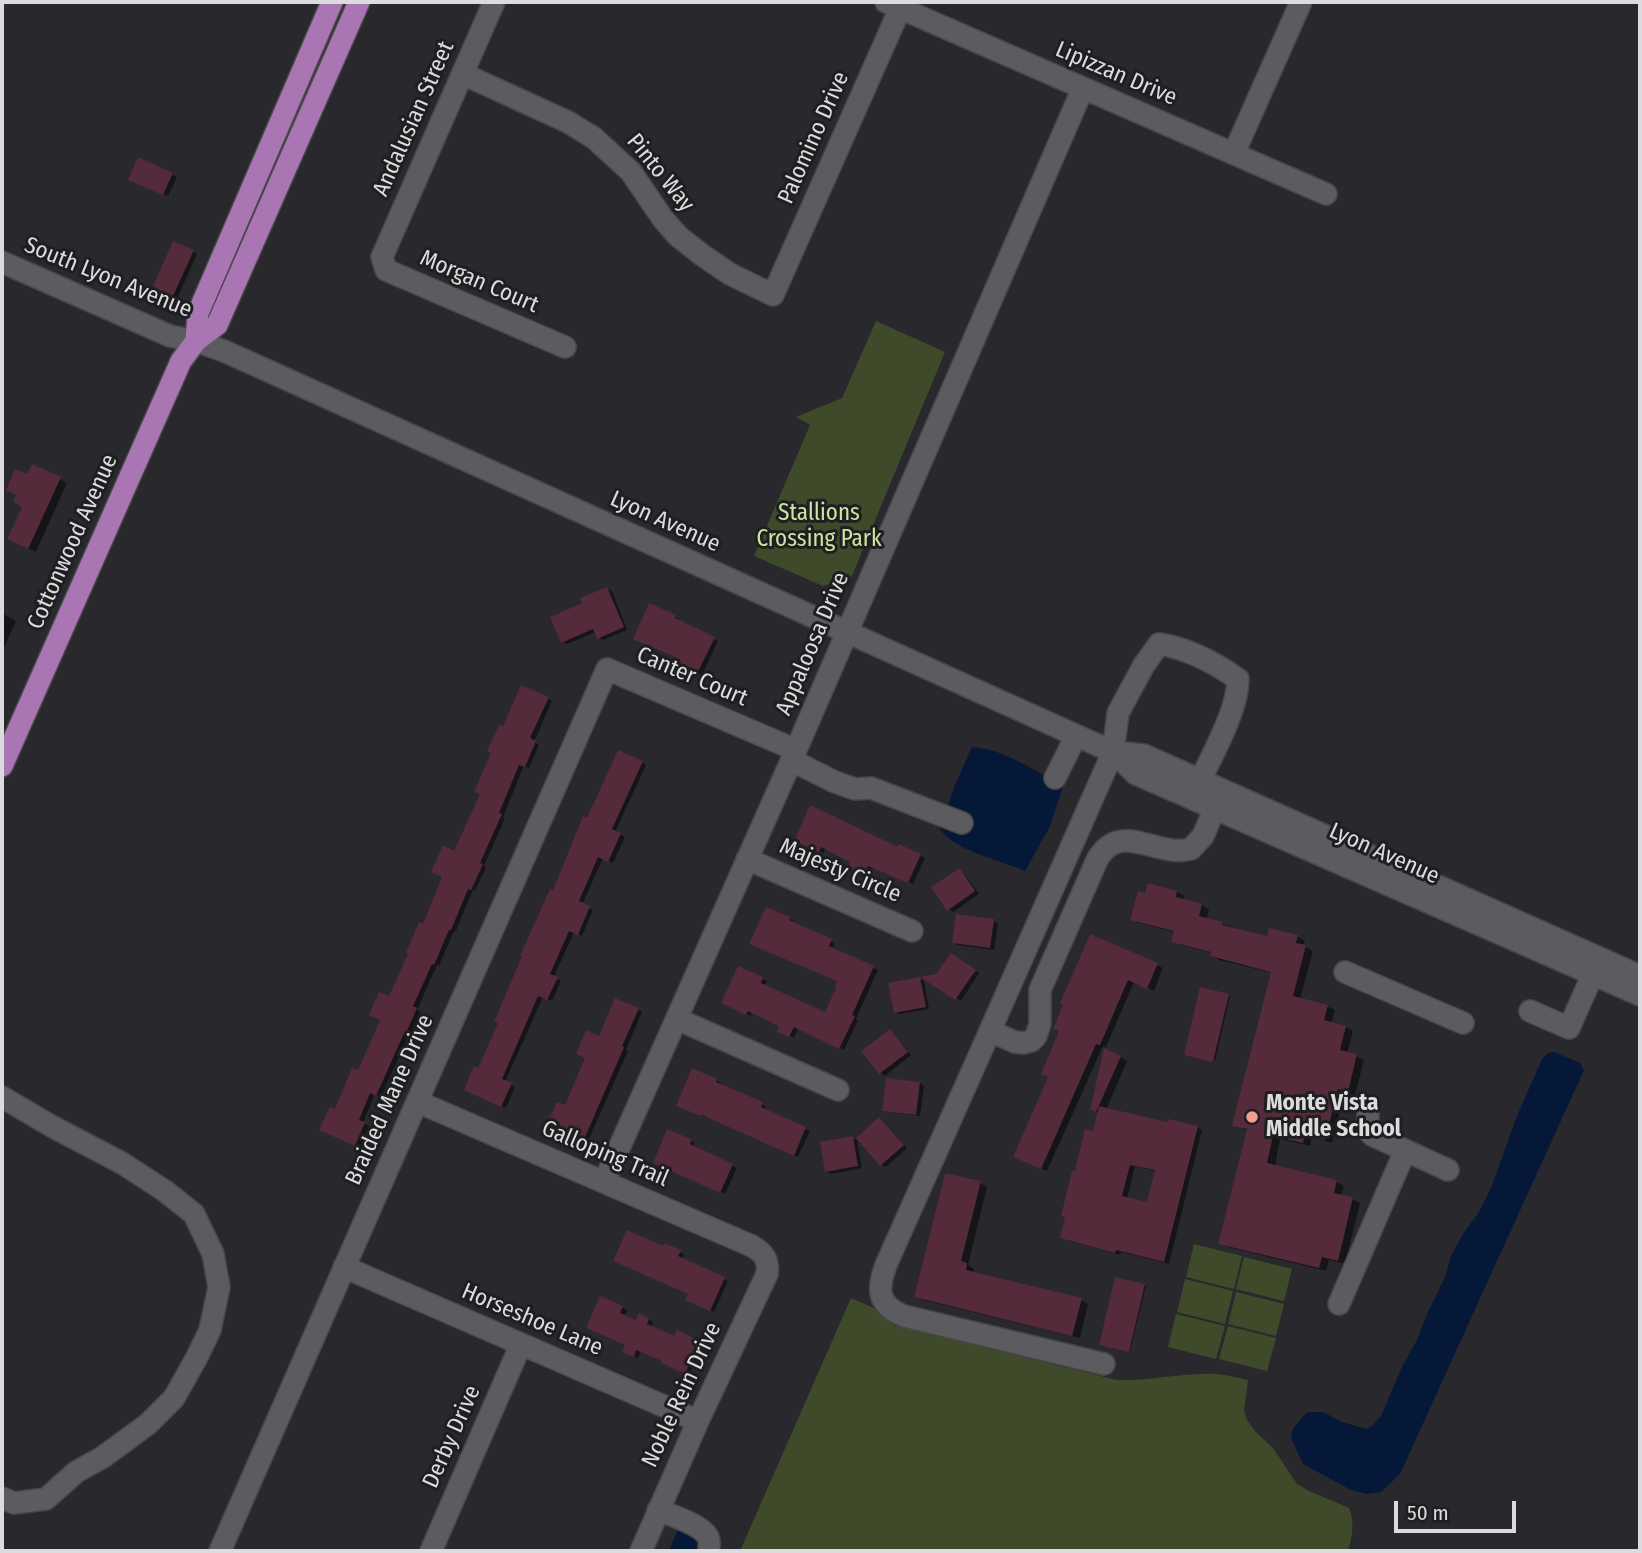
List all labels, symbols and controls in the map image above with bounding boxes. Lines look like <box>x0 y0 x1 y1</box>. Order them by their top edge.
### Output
street label: Lipizzan Drive <box>1051 36 1181 112</box>
street label: Andalusian Street <box>368 37 460 201</box>
street label: Palomino Drive <box>773 68 855 208</box>
street label: Pinto Way <box>620 128 700 218</box>
street label: South Lyon Avenue <box>20 232 196 324</box>
street label: Morgan Court <box>416 245 542 319</box>
street label: Cottonwood Avenue <box>22 450 124 634</box>
street label: Lyon Avenue <box>606 485 724 559</box>
park label: Stallions Crossing Park <box>756 500 882 554</box>
street label: Appaloosa Drive <box>770 568 856 720</box>
street label: Canter Court <box>632 641 752 713</box>
street label: Lyon Avenue <box>1325 817 1443 891</box>
street label: Majesty Circle <box>775 833 905 909</box>
street label: Braided Mane Drive <box>340 1011 440 1189</box>
place label: Monte Vista Middle School <box>1266 1090 1401 1144</box>
marker: Monte Vista Middle School <box>1244 1109 1260 1125</box>
street label: Galloping Trail <box>537 1115 673 1193</box>
street label: Horseshoe Lane <box>457 1278 607 1362</box>
street label: Noble Rein Drive <box>636 1318 728 1472</box>
street label: Derby Drive <box>417 1381 487 1493</box>
scale bar <box>1397 1486 1520 1530</box>
text: 50 m <box>1407 1500 1449 1526</box>

